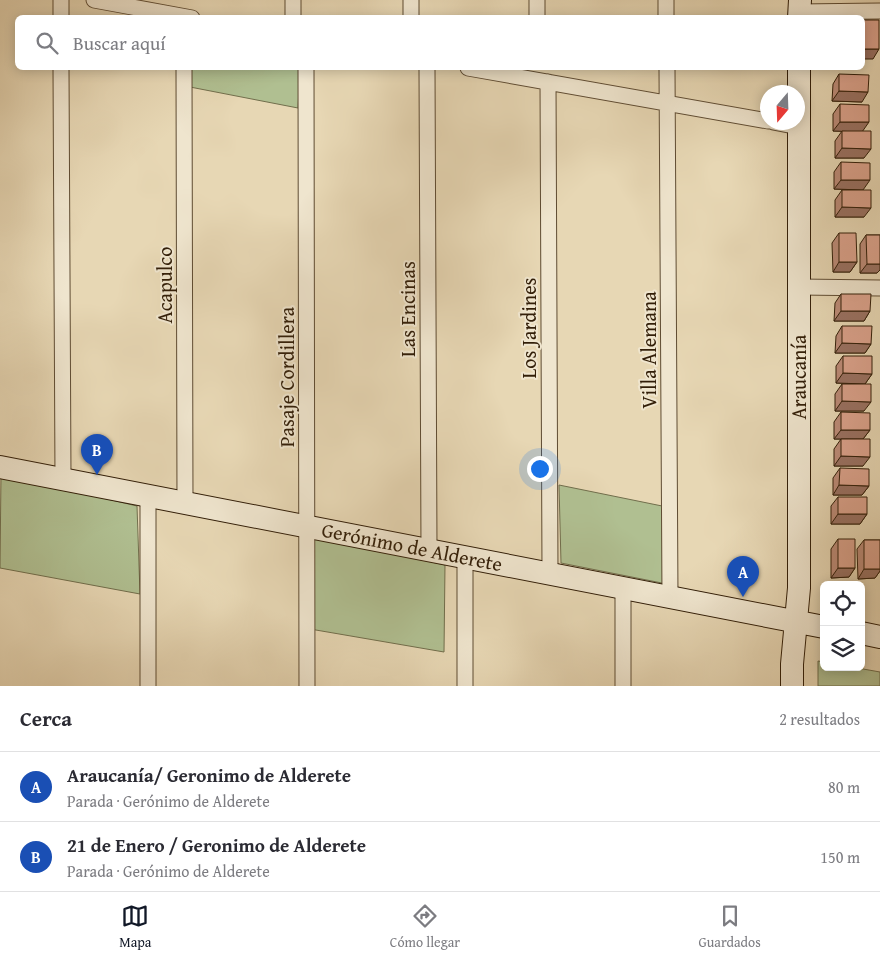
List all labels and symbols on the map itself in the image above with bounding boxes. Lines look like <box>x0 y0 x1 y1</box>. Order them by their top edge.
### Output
north arrow <box>760 85 805 130</box>
street label: Acapulco <box>150 247 179 323</box>
street label: Las Encinas <box>393 261 422 357</box>
street label: Los Jardines <box>514 277 543 378</box>
street label: Villa Alemana <box>634 291 663 409</box>
street label: Pasaje Cordillera <box>272 306 301 447</box>
street label: Araucanía <box>784 334 813 420</box>
pin: B <box>81 434 113 475</box>
your location <box>527 456 553 482</box>
street label: Gerónimo de Alderete <box>319 515 505 578</box>
pin: A <box>727 556 759 597</box>

